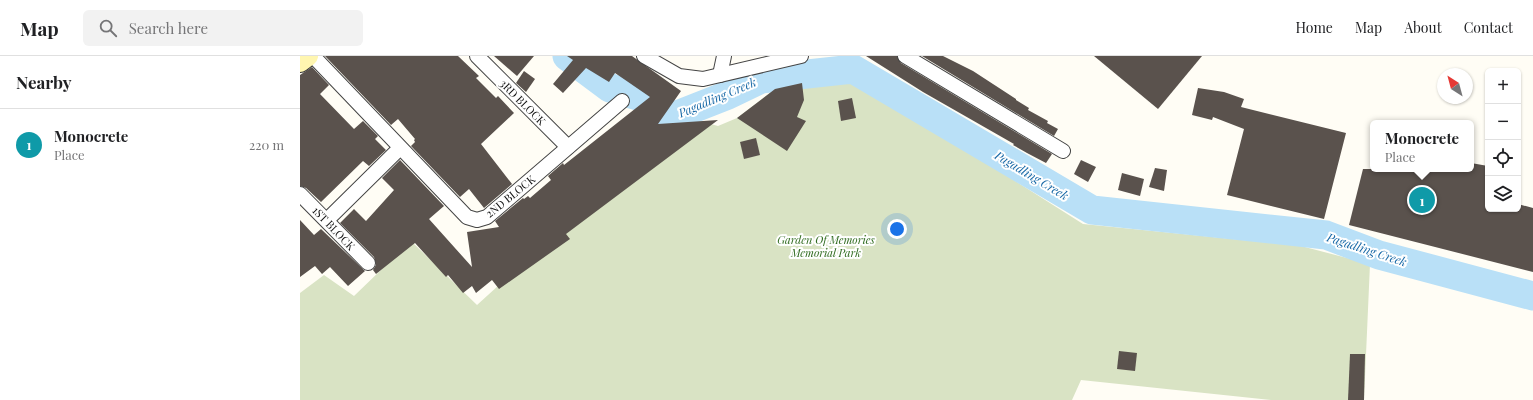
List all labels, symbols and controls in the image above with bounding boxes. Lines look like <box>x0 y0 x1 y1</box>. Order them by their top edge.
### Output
search box <box>83 10 363 46</box>
text: Map <box>20 15 59 41</box>
icon: search <box>97 17 119 39</box>
text: Search here <box>129 18 208 38</box>
text: Home <box>1295 18 1333 37</box>
text: Map <box>1355 18 1382 37</box>
text: About <box>1404 18 1442 37</box>
text: Contact <box>1464 18 1513 37</box>
north arrow <box>1437 68 1473 104</box>
map controls <box>1485 68 1521 212</box>
button: + <box>1485 68 1521 104</box>
text: Nearby <box>16 71 71 93</box>
water label: Pagadling Creek <box>675 73 758 121</box>
street label: 3RD BLOCK <box>497 76 550 129</box>
button: − <box>1485 104 1521 140</box>
popup <box>1370 120 1474 172</box>
text: Monocrete <box>54 126 128 146</box>
text: Monocrete <box>1385 128 1459 148</box>
text: 1 <box>27 136 31 153</box>
text: 220 m <box>249 136 284 153</box>
button: locate <box>1485 140 1521 176</box>
text: Place <box>54 146 85 163</box>
water label: Pagadling Creek <box>991 146 1072 203</box>
text: Place <box>1385 148 1415 165</box>
street label: 2ND BLOCK <box>482 171 539 221</box>
button: layers <box>1485 176 1521 212</box>
pin: 1 <box>1409 185 1435 215</box>
street label: 1ST BLOCK <box>309 203 359 254</box>
your location <box>887 219 907 239</box>
water label: Pagadling Creek <box>1324 228 1409 269</box>
park label: Garden Of Memories Memorial Park <box>777 232 875 260</box>

